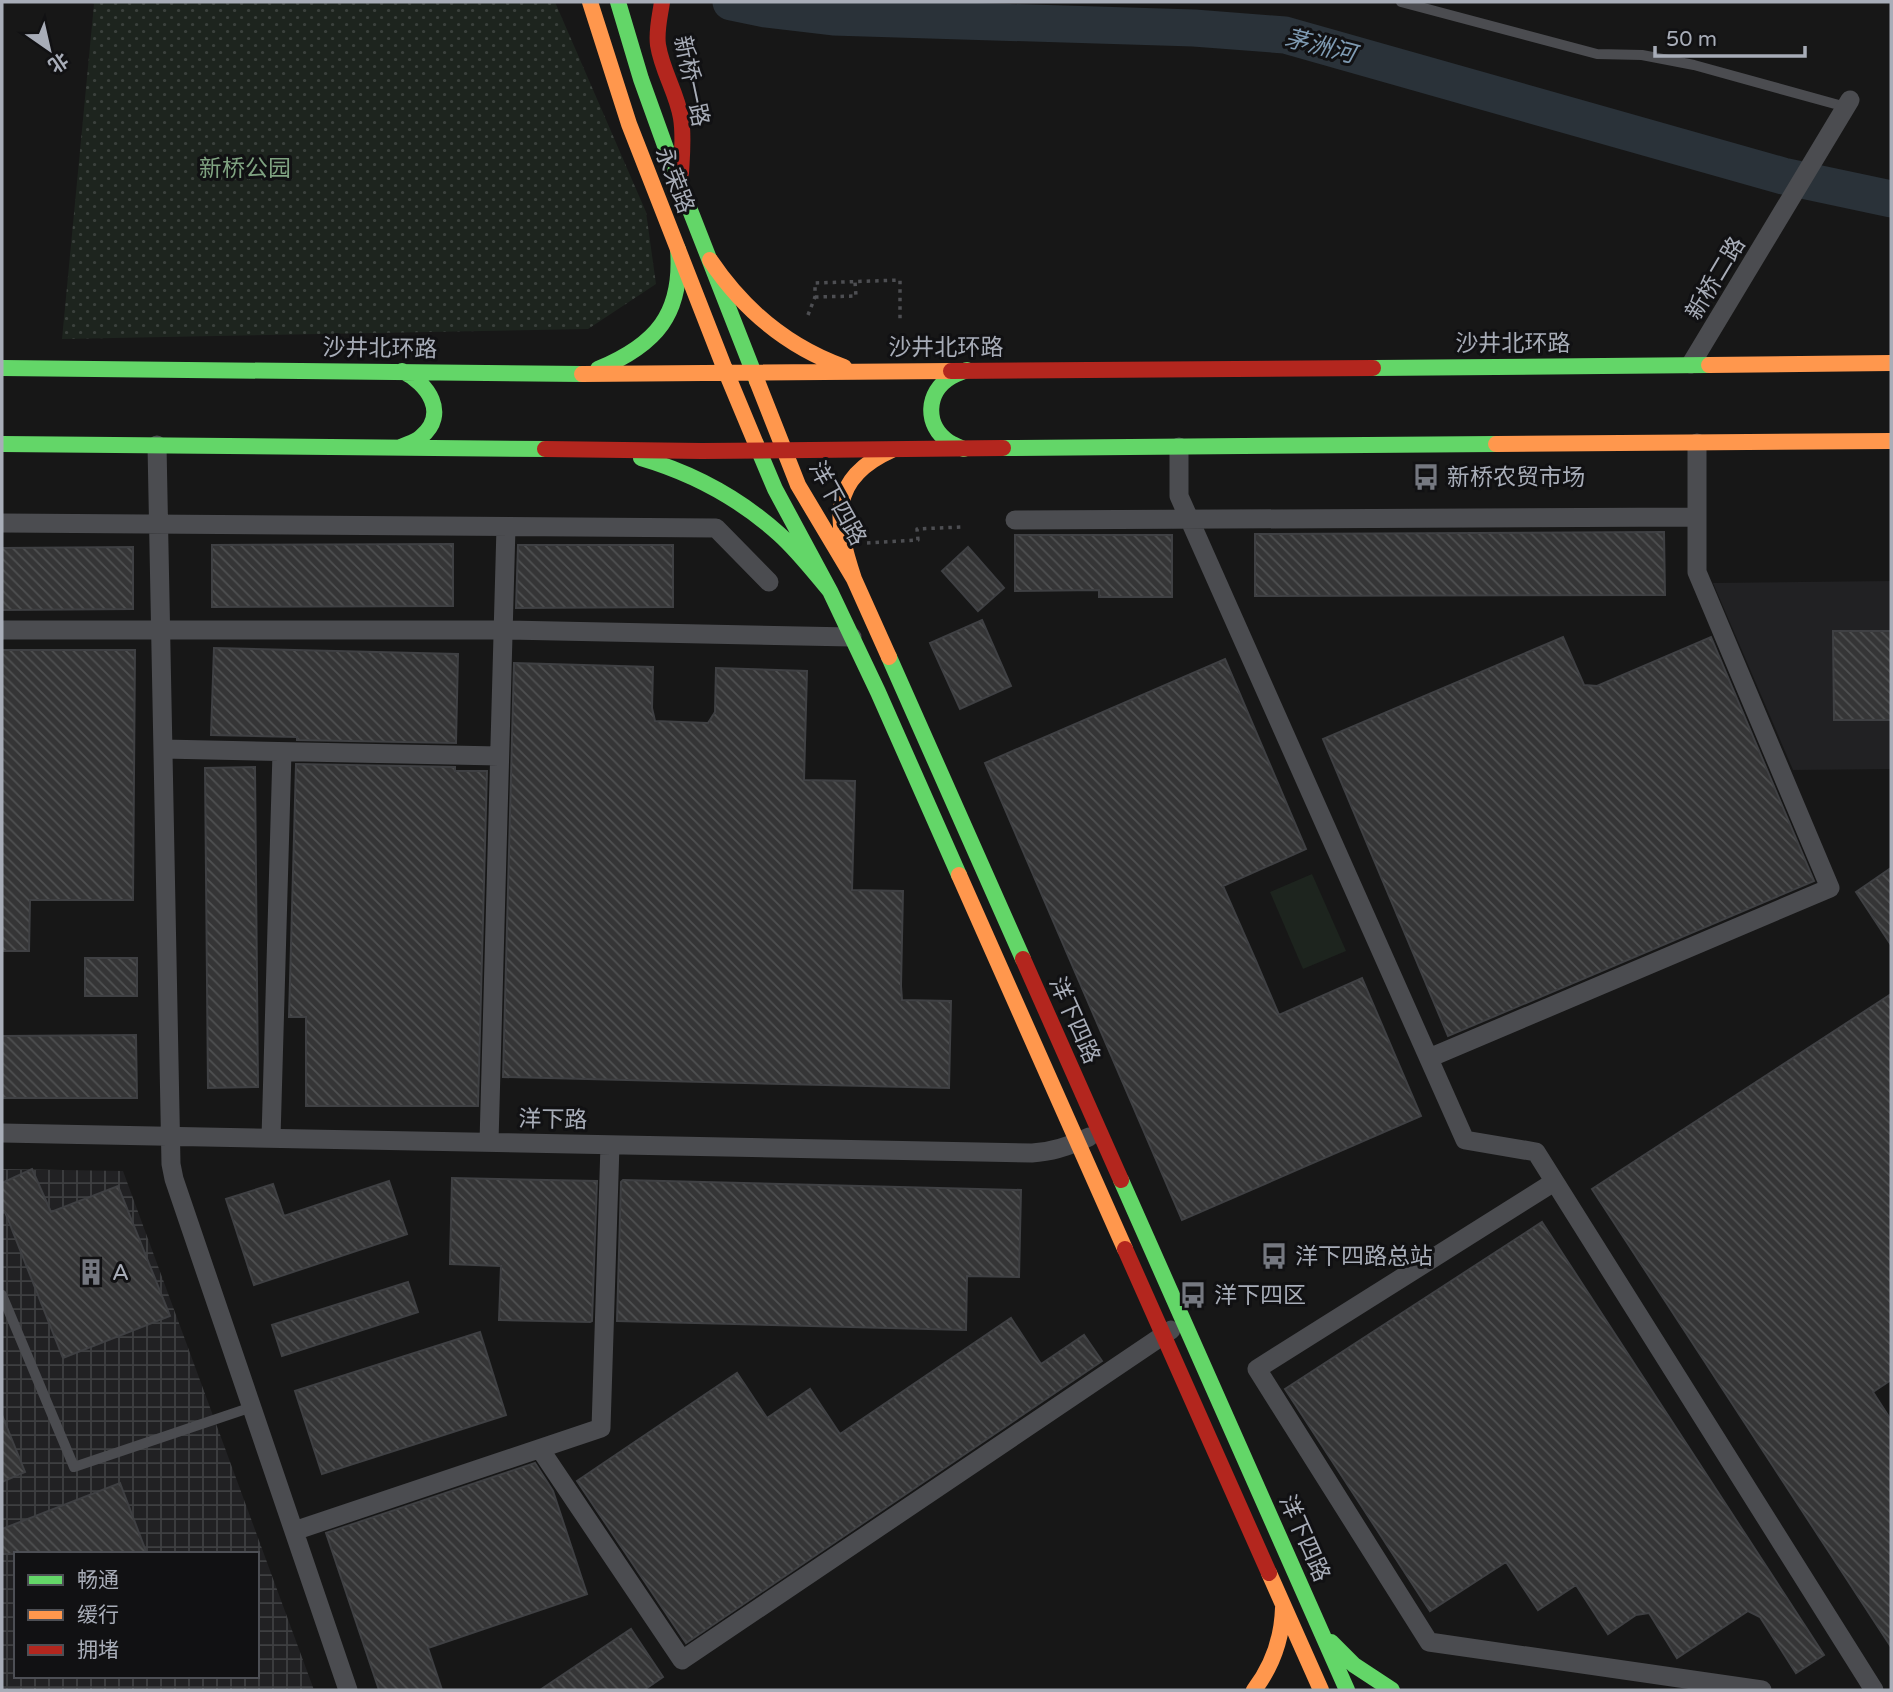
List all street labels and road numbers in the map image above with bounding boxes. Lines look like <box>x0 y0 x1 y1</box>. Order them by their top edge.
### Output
street label: 新桥一路 <box>668 33 714 129</box>
street label: 永荣路 <box>649 143 700 218</box>
street label: 新桥二路 <box>1680 232 1752 325</box>
street label: 沙井北环路 <box>1456 330 1571 358</box>
street label: 沙井北环路 <box>322 334 438 364</box>
street label: 沙井北环路 <box>889 334 1004 362</box>
street label: 洋下四路 <box>803 456 872 551</box>
street label: 洋下四路 <box>1043 973 1106 1068</box>
street label: 洋下路 <box>518 1105 588 1135</box>
street label: 洋下四路 <box>1273 1491 1336 1586</box>

